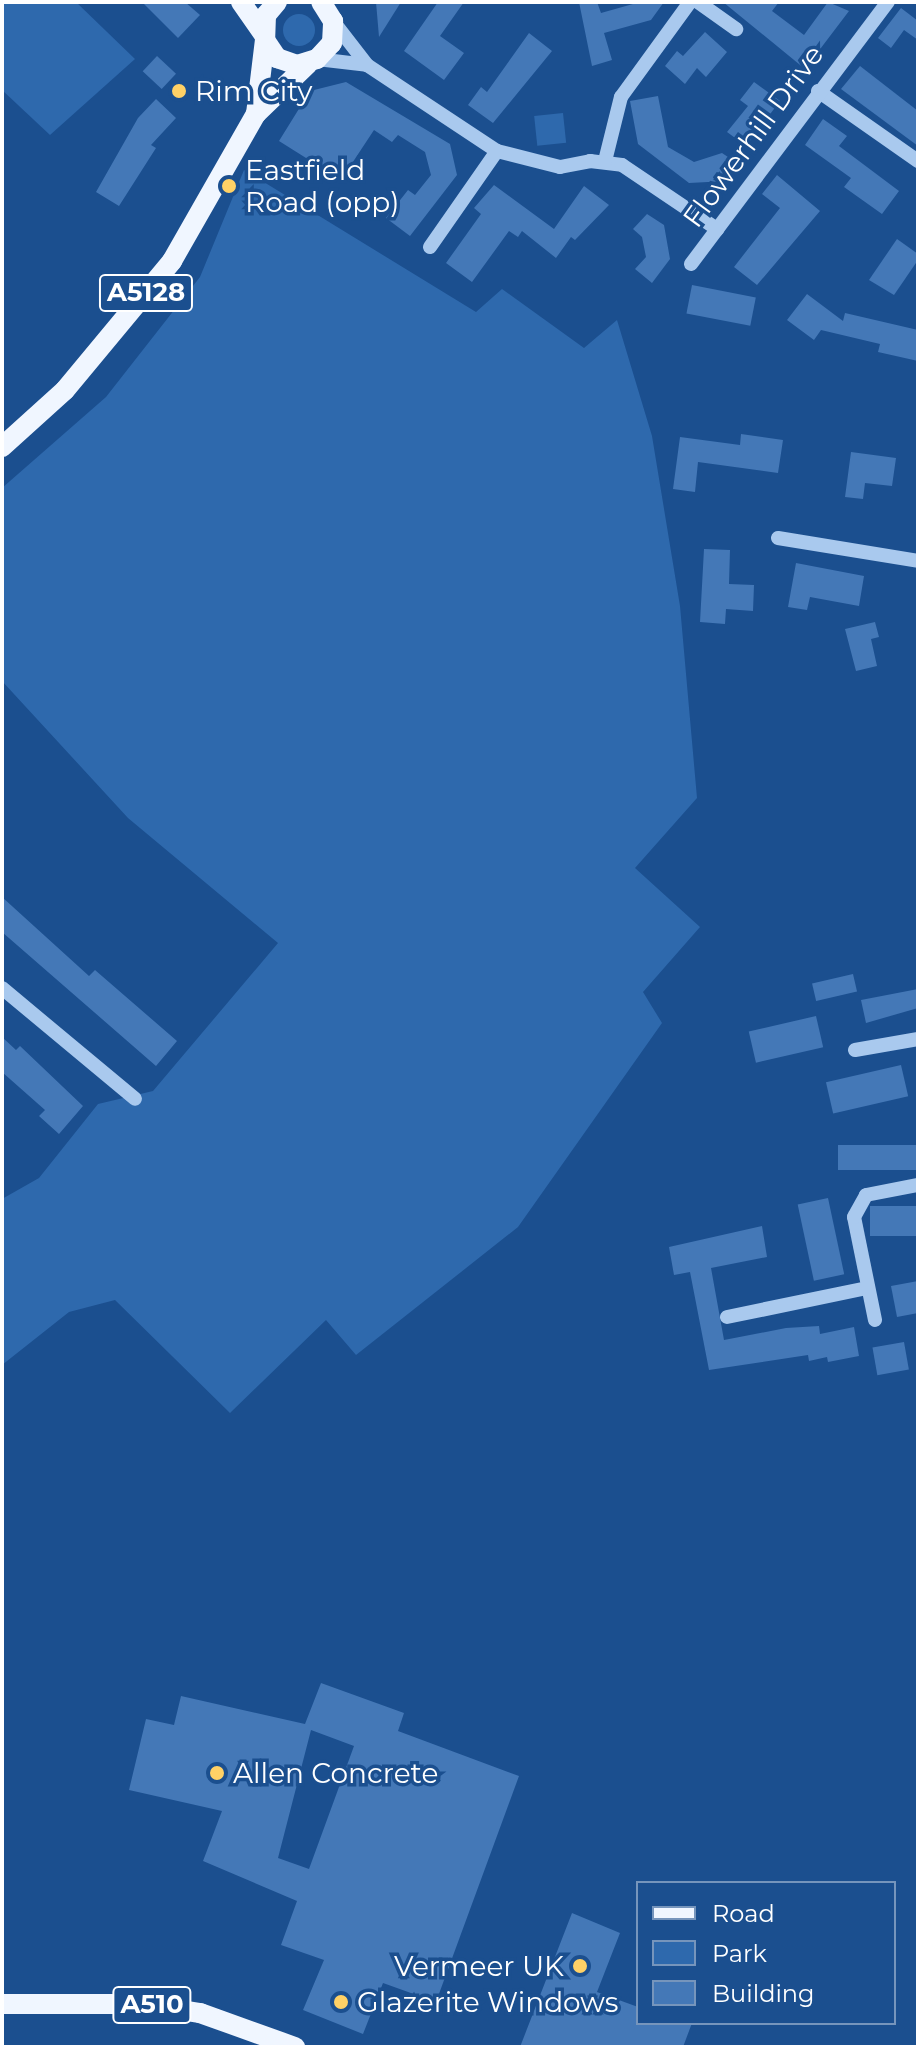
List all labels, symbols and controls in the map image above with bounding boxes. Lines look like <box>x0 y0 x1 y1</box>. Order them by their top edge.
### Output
street label: Flowerhill Drive <box>676 38 830 234</box>
place label: Rim City <box>195 74 313 108</box>
marker: Rim City <box>170 82 188 100</box>
place label: Eastfield Road (opp) <box>245 153 399 219</box>
marker: Eastfield Road (opp) <box>220 177 238 195</box>
road number: A5128 <box>98 271 194 315</box>
place label: Allen Concrete <box>233 1756 438 1790</box>
marker: Allen Concrete <box>208 1764 226 1782</box>
legend <box>636 1881 896 2025</box>
text: Road <box>712 1899 775 1928</box>
text: Park <box>712 1939 767 1968</box>
place label: Vermeer UK <box>394 1949 564 1983</box>
marker: Vermeer UK <box>571 1957 589 1975</box>
text: Building <box>712 1979 815 2008</box>
road number: A510 <box>112 1983 192 2027</box>
place label: Glazerite Windows <box>357 1985 618 2019</box>
marker: Glazerite Windows <box>332 1993 350 2011</box>

